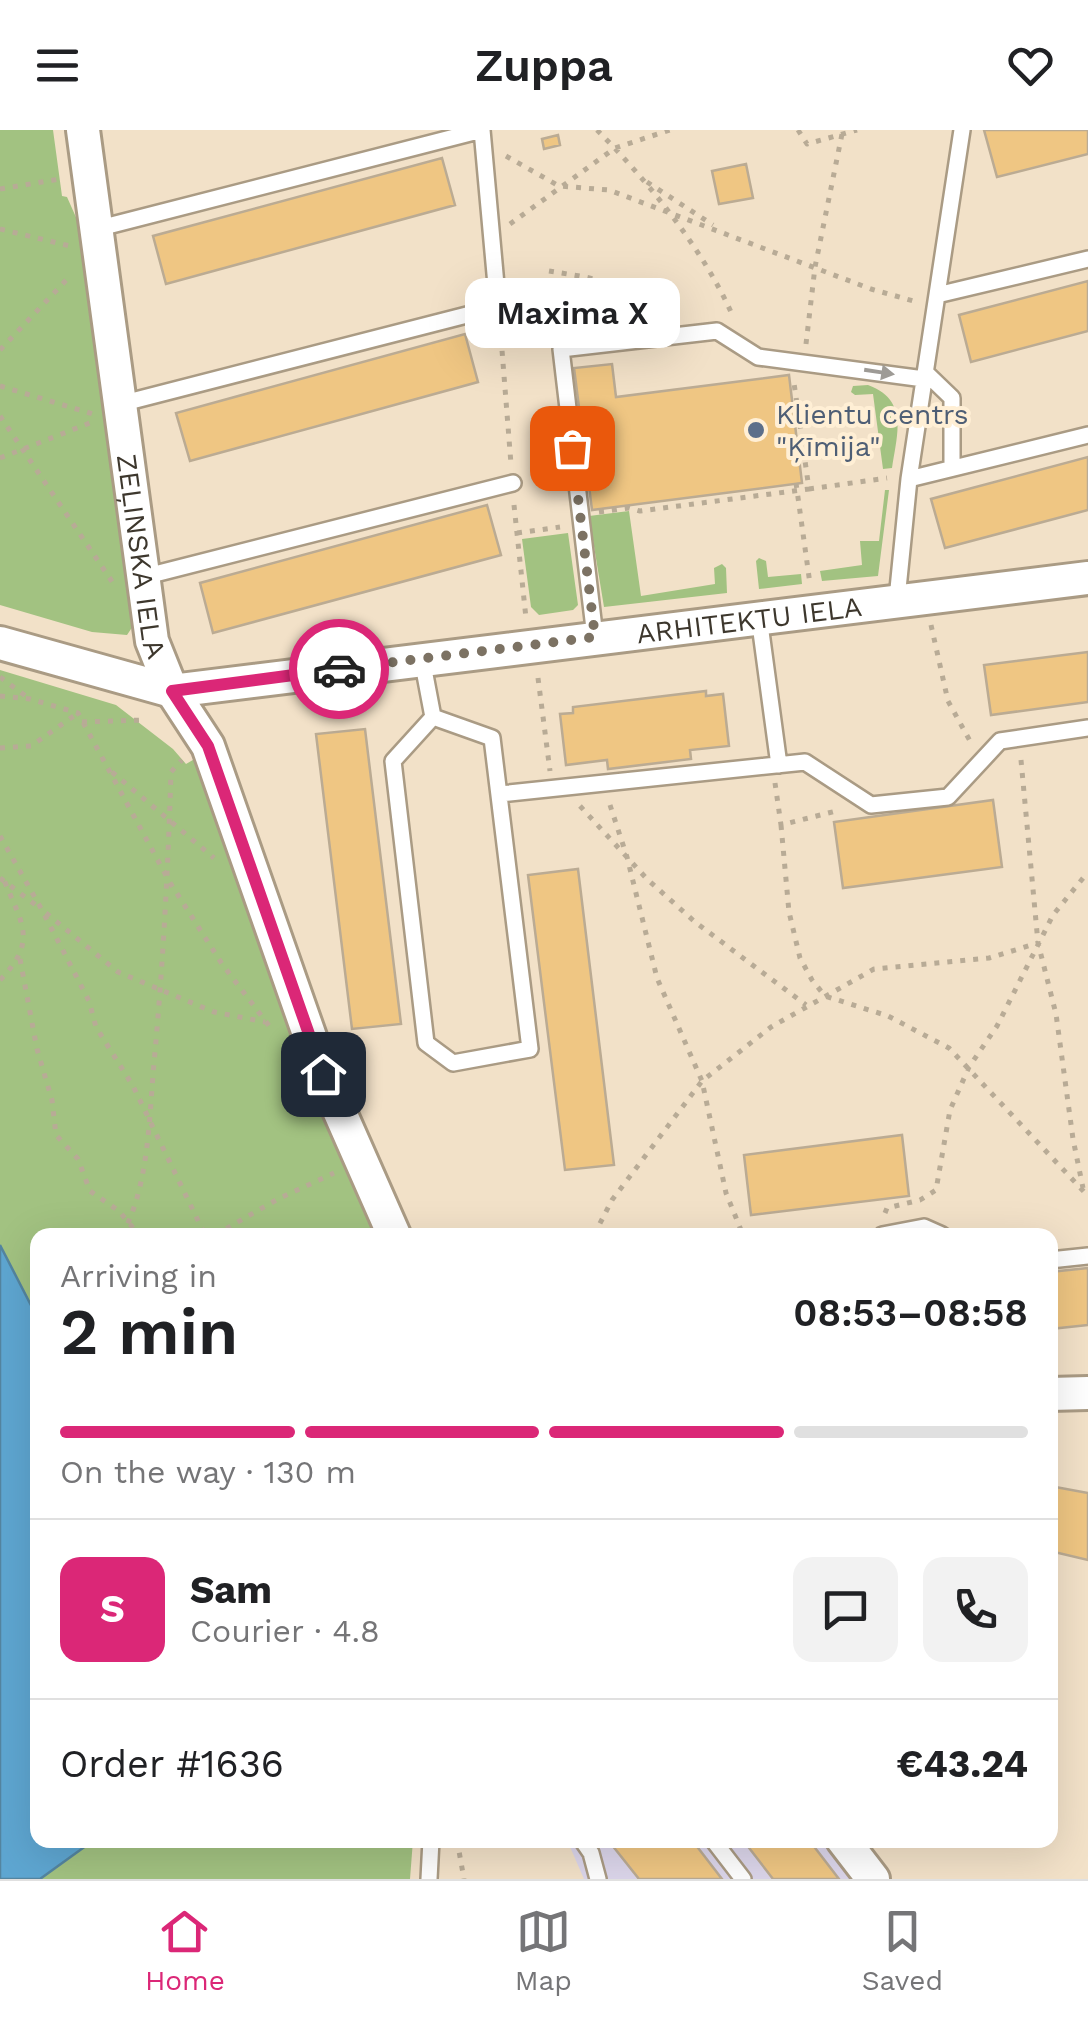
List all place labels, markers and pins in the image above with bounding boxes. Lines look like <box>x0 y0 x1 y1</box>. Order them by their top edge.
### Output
callout: Maxima X <box>464 278 680 348</box>
place label: Klientu centrs "Ķīmija" <box>776 398 969 463</box>
pin <box>530 406 615 491</box>
marker: Klientu centrs "Ķīmija" <box>745 419 767 441</box>
pin <box>281 1032 366 1117</box>

